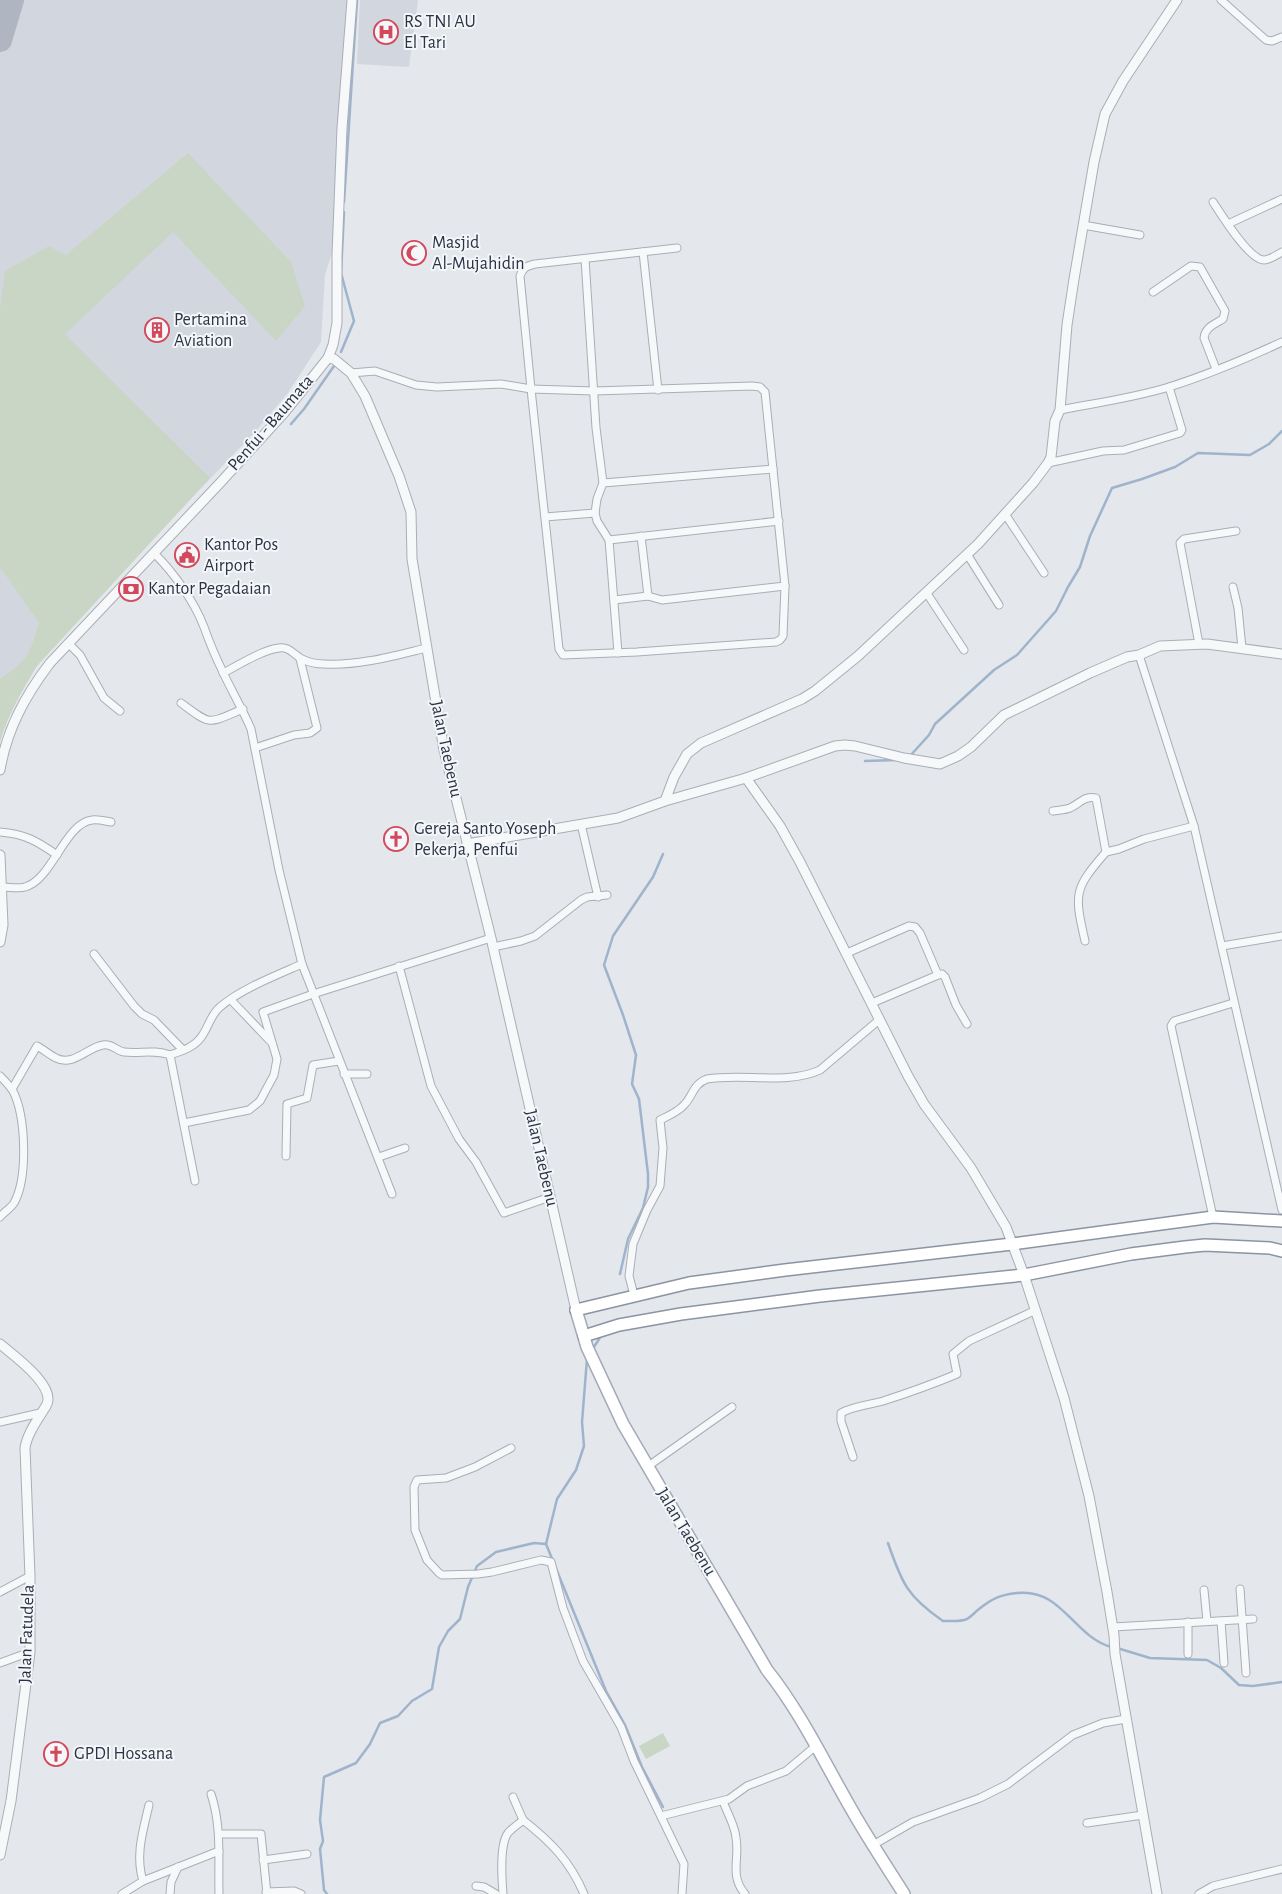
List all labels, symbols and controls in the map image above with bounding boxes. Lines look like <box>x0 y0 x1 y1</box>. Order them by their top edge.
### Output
place label: RS TNI AU El Tari <box>404 13 476 52</box>
hospital icon: RS TNI AU El Tari <box>373 19 399 45</box>
place label: Masjid Al-Mujahidin <box>432 234 525 273</box>
mosque icon: Masjid Al-Mujahidin <box>401 240 427 266</box>
place label: Pertamina Aviation <box>174 311 247 350</box>
building icon: Pertamina Aviation <box>144 317 170 343</box>
street label: Penfui - Baumata <box>225 372 317 474</box>
place label: Kantor Pos Airport <box>204 536 278 575</box>
public building icon: Kantor Pos Airport <box>174 542 200 568</box>
bank icon: Kantor Pegadaian <box>118 576 144 602</box>
place label: Kantor Pegadaian <box>148 580 271 598</box>
street label: Jalan Taebenu <box>427 699 465 799</box>
place label: Gereja Santo Yoseph Pekerja, Penfui <box>414 820 556 859</box>
church icon: Gereja Santo Yoseph Pekerja, Penfui <box>383 826 409 852</box>
street label: Jalan Taebenu <box>521 1108 561 1208</box>
street label: Jalan Taebenu <box>653 1485 719 1579</box>
street label: Jalan Fatudela <box>16 1584 38 1684</box>
church icon: GPDI Hossana <box>43 1741 69 1767</box>
place label: GPDI Hossana <box>74 1745 173 1763</box>

